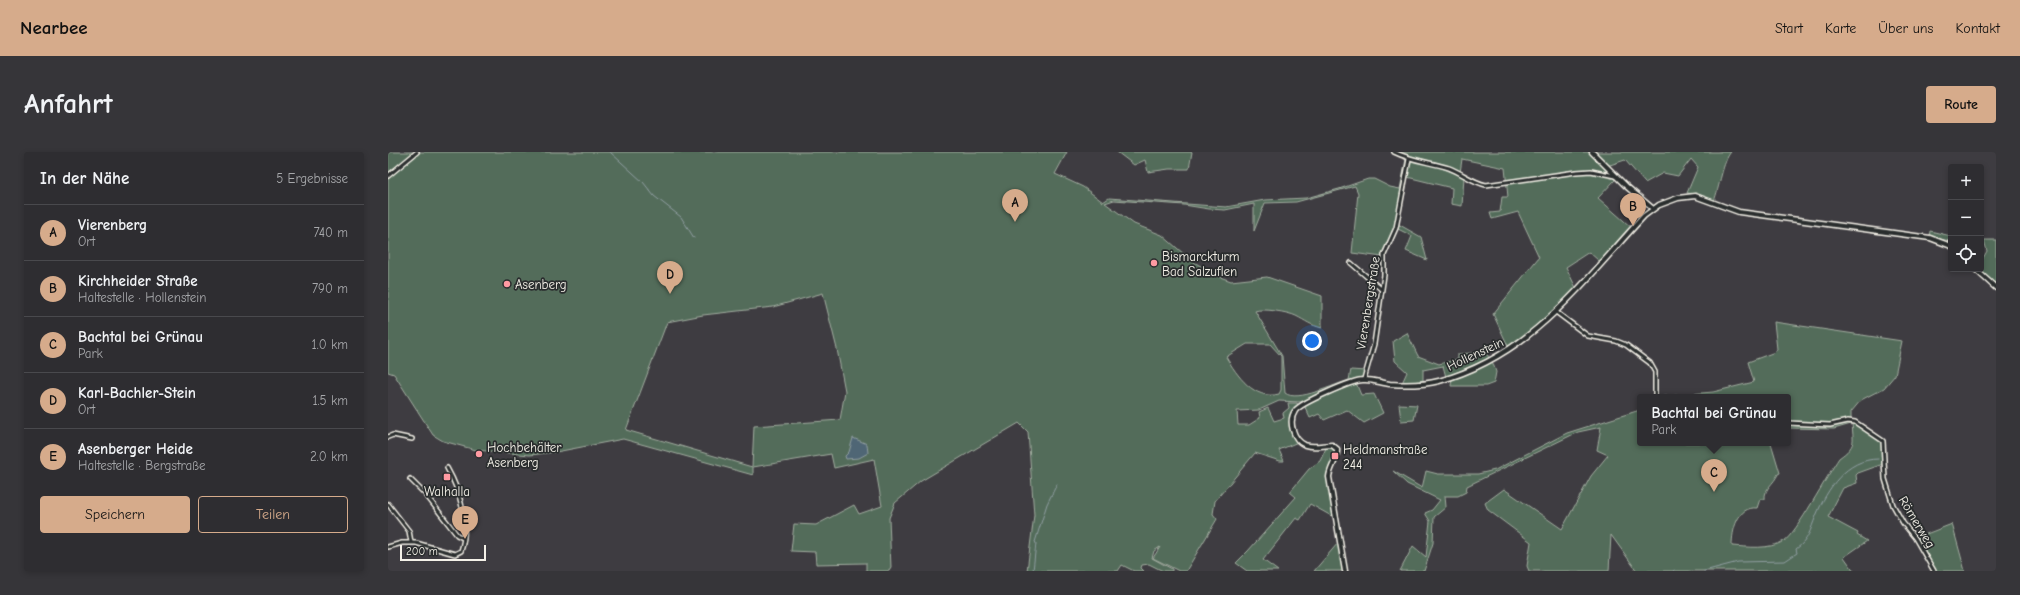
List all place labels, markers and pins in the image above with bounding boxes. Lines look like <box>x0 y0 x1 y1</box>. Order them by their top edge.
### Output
pin: A <box>1002 189 1028 222</box>
pin: B <box>1620 193 1646 226</box>
place label: Bismarckturm Bad Salzuflen <box>1162 249 1239 279</box>
marker: Bismarckturm Bad Salzuflen <box>1149 258 1159 268</box>
pin: D <box>657 261 683 294</box>
place label: Asenberg <box>515 277 567 292</box>
marker: Asenberg <box>502 279 512 289</box>
place label: Hochbehälter Asenberg <box>487 440 562 470</box>
place label: Heldmanstraße 244 <box>1343 442 1428 472</box>
marker: Hochbehälter Asenberg <box>474 449 484 459</box>
marker: Heldmanstraße 244 <box>1330 451 1340 461</box>
pin: C <box>1701 459 1727 492</box>
marker: Walhalla <box>442 472 452 482</box>
place label: Walhalla <box>424 484 470 499</box>
pin: E <box>452 506 478 539</box>

